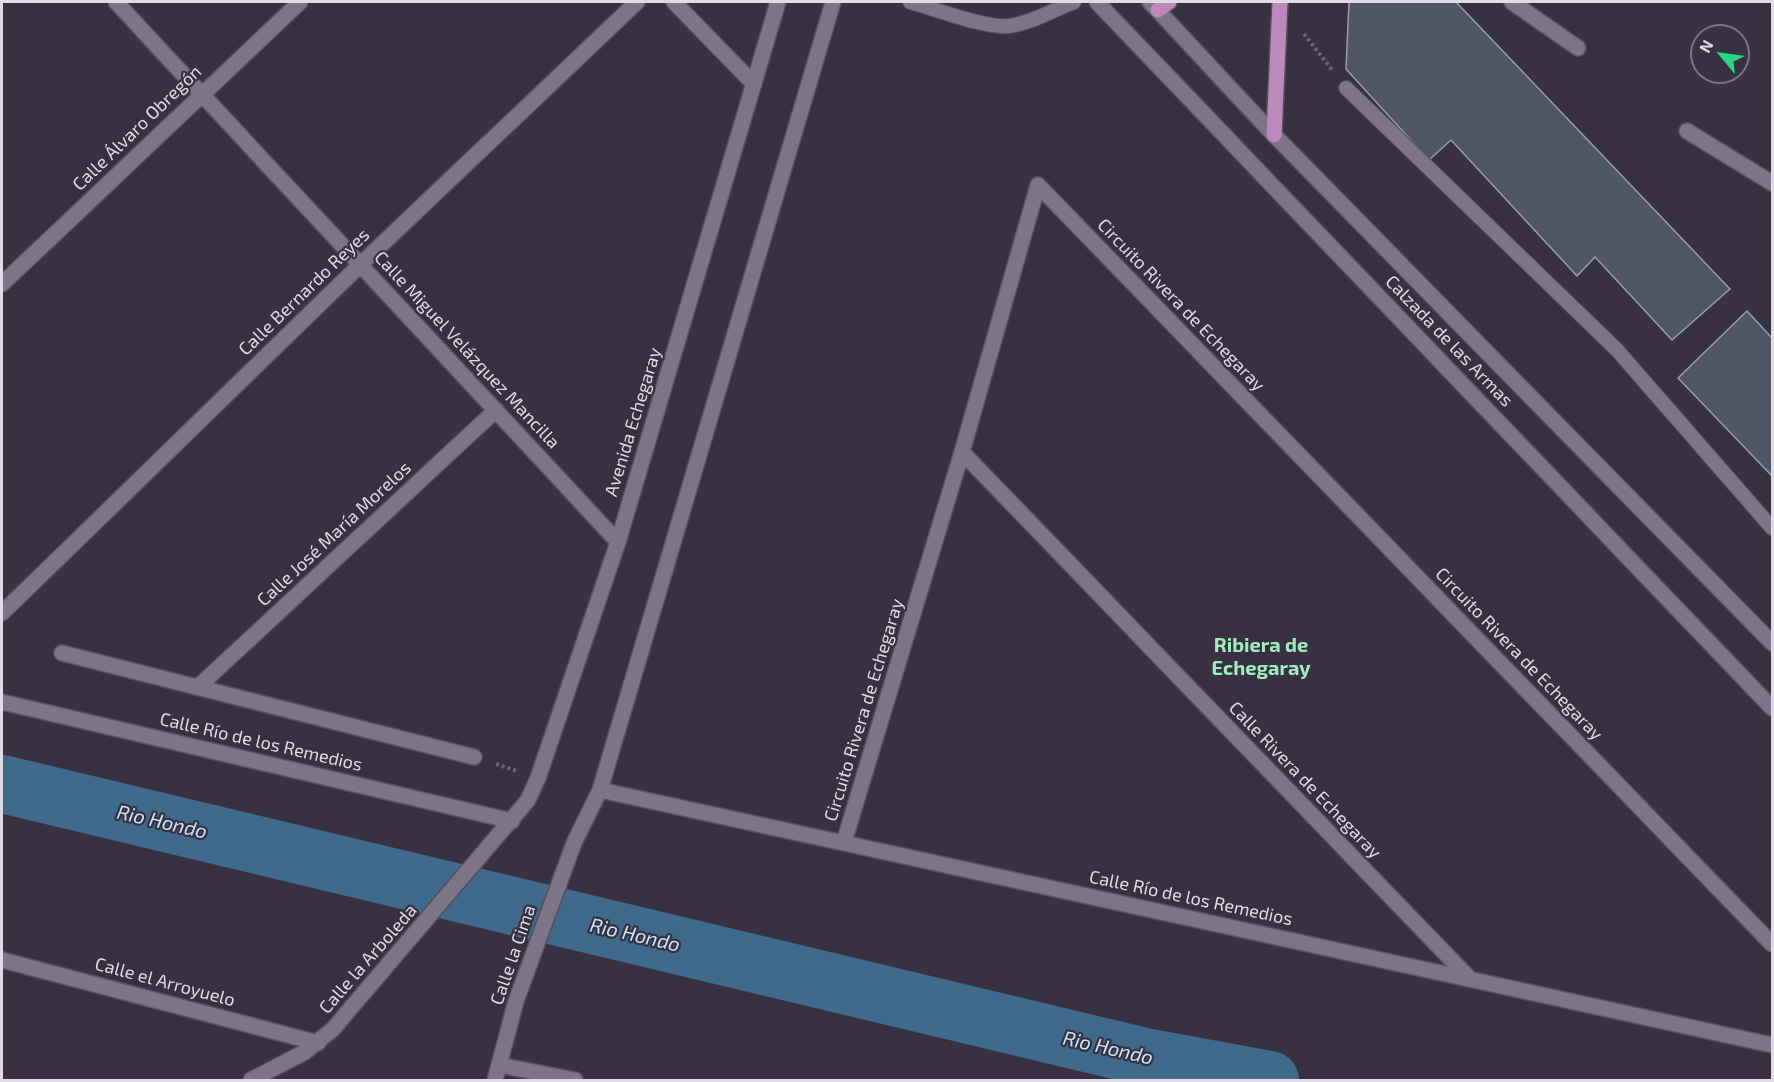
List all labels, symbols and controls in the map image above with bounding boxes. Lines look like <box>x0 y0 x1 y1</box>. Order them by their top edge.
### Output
north arrow <box>1690 24 1750 84</box>
text: N <box>1694 36 1717 56</box>
street label: Calle Álvaro Obregón <box>68 61 206 195</box>
street label: Circuito Rivera de Echegaray <box>1093 214 1269 396</box>
street label: Calle Bernardo Reyes <box>234 224 374 360</box>
street label: Calle Miguel Velázquez Mancilla <box>370 247 564 453</box>
street label: Calzada de las Armas <box>1381 271 1517 411</box>
street label: Avenida Echegaray <box>600 345 666 499</box>
street label: Calle José María Morelos <box>253 457 415 611</box>
street label: Circuito Rivera de Echegaray <box>1431 563 1607 745</box>
street label: Circuito Rivera de Echegaray <box>820 596 908 824</box>
district label: Ribiera de Echegaray <box>1211 633 1311 680</box>
street label: Calle Rivera de Echegaray <box>1224 697 1386 863</box>
street label: Calle Río de los Remedios <box>158 708 364 776</box>
water label: Rio Hondo <box>115 800 209 844</box>
street label: Calle Río de los Remedios <box>1087 866 1295 930</box>
street label: Calle la Arboleda <box>315 900 421 1018</box>
street label: Calle la Cima <box>486 902 540 1008</box>
water label: Rio Hondo <box>588 913 682 957</box>
street label: Calle el Arroyuelo <box>93 953 237 1011</box>
water label: Rio Hondo <box>1061 1026 1155 1070</box>

